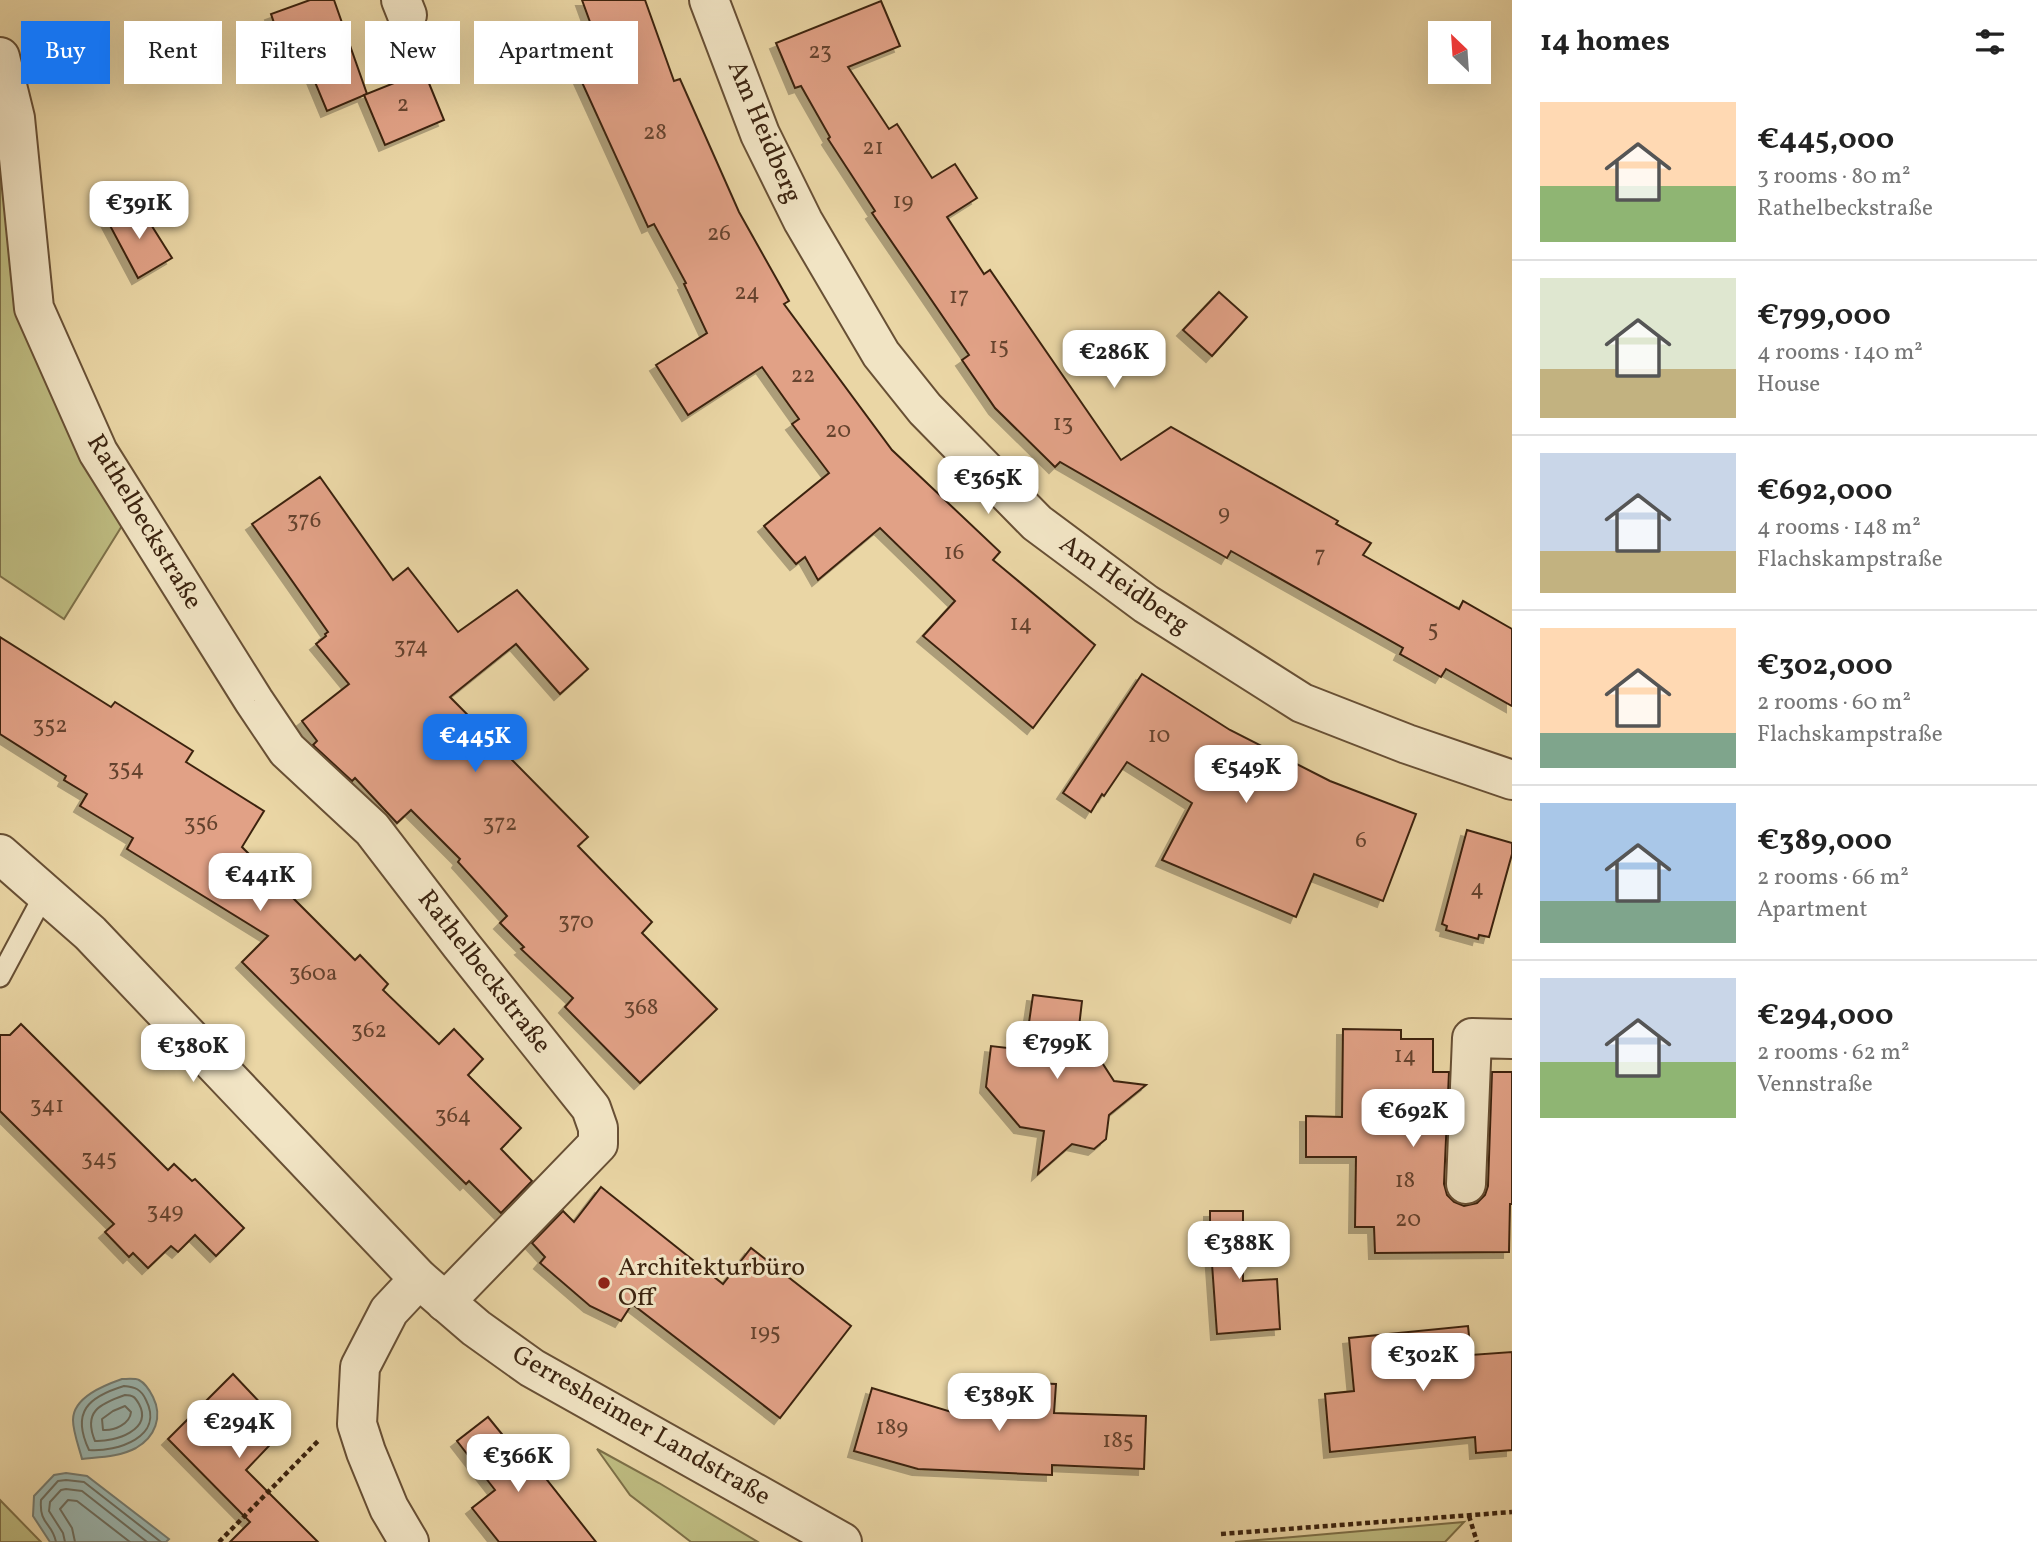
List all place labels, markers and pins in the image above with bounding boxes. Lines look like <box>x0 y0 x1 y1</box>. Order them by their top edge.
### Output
pin: €391K <box>90 182 188 241</box>
pin: €286K <box>1065 330 1163 390</box>
pin: €365K <box>939 456 1037 516</box>
pin: €445K <box>426 714 524 774</box>
pin: €549K <box>1197 746 1295 805</box>
pin: €441K <box>211 853 309 913</box>
pin: €799K <box>1008 1021 1106 1081</box>
pin: €380K <box>144 1024 242 1084</box>
pin: €692K <box>1364 1090 1462 1149</box>
pin: €388K <box>1190 1222 1288 1281</box>
place label: Architekturbüro Off <box>618 1250 805 1316</box>
marker: Architekturbüro Off <box>596 1275 612 1291</box>
pin: €302K <box>1374 1334 1472 1393</box>
pin: €389K <box>950 1374 1048 1433</box>
pin: €294K <box>190 1400 288 1460</box>
pin: €366K <box>469 1434 567 1494</box>

